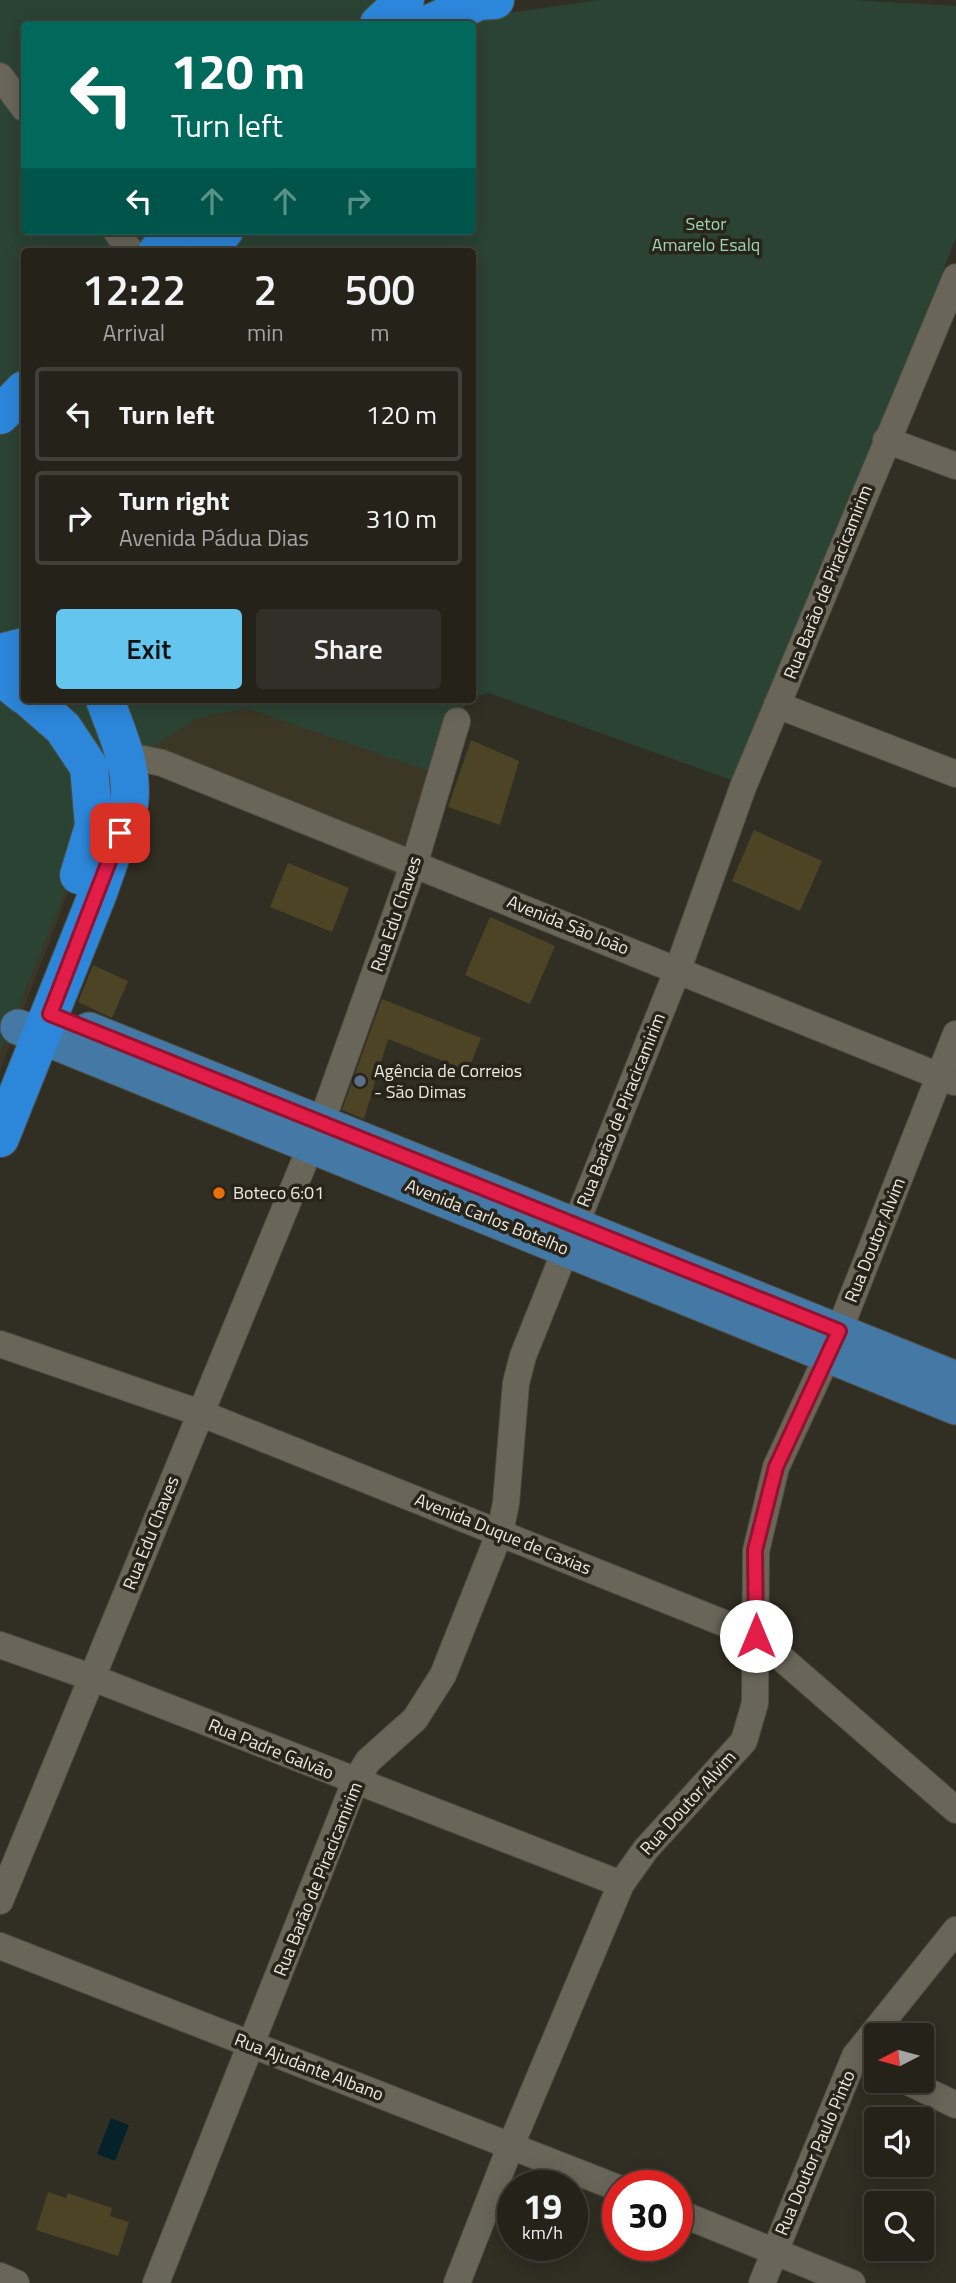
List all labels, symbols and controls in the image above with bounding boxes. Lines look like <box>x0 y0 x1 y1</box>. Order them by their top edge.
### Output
text: 120 m <box>171 33 305 108</box>
icon: left <box>56 49 147 140</box>
text: Turn left <box>171 101 283 149</box>
icon: left <box>120 182 158 220</box>
icon: ahead <box>193 182 231 220</box>
icon: ahead <box>266 182 304 220</box>
icon: right <box>339 182 377 220</box>
park label: Setor Amarelo Esalq <box>652 210 760 258</box>
text: 12:22 <box>82 257 186 321</box>
text: 2 <box>254 257 277 321</box>
text: 500 <box>345 257 415 321</box>
text: Arrival <box>103 315 165 350</box>
text: min <box>247 315 284 350</box>
text: m <box>370 315 389 350</box>
icon: left <box>60 395 98 433</box>
text: Turn left <box>119 395 214 434</box>
text: 120 m <box>366 395 437 434</box>
street label: Rua Barão de Piracicamirim <box>776 480 879 683</box>
text: Turn right <box>119 481 230 520</box>
icon: right <box>60 499 98 537</box>
text: 310 m <box>366 499 437 538</box>
text: Avenida Pádua Dias <box>119 520 309 555</box>
button: Exit <box>56 609 242 689</box>
button: Share <box>256 609 441 689</box>
pin <box>90 803 150 863</box>
icon: arrive <box>101 814 139 852</box>
street label: Rua Edu Chaves <box>363 852 428 975</box>
street label: Avenida São João <box>503 888 633 961</box>
street label: Rua Barão de Piracicamirim <box>569 1008 672 1211</box>
place label: Agência de Correios - São Dimas <box>374 1057 522 1105</box>
marker: Agência de Correios - São Dimas <box>352 1073 368 1089</box>
street label: Avenida Carlos Botelho <box>401 1171 573 1262</box>
street label: Rua Doutor Alvim <box>837 1173 912 1306</box>
place label: Boteco 6:01 <box>233 1179 324 1206</box>
marker: Boteco 6:01 <box>211 1185 227 1201</box>
street label: Rua Edu Chaves <box>115 1472 186 1594</box>
street label: Avenida Duque de Caxias <box>411 1486 595 1581</box>
position arrow <box>719 1599 793 1673</box>
street label: Rua Padre Galvão <box>204 1711 338 1786</box>
street label: Rua Doutor Alvim <box>633 1744 742 1861</box>
street label: Rua Barão de Piracicamirim <box>266 1777 369 1980</box>
north arrow <box>864 2023 934 2093</box>
map controls <box>864 2023 934 2261</box>
street label: Rua Ajudante Albano <box>231 2026 388 2107</box>
street label: Rua Doutor Paulo Pinto <box>768 2066 862 2240</box>
button: sound <box>864 2107 934 2177</box>
speed limit sign: 30 <box>602 2170 693 2261</box>
text: 19 <box>523 2179 562 2233</box>
button: search <box>864 2191 934 2261</box>
text: km/h <box>522 2219 563 2246</box>

